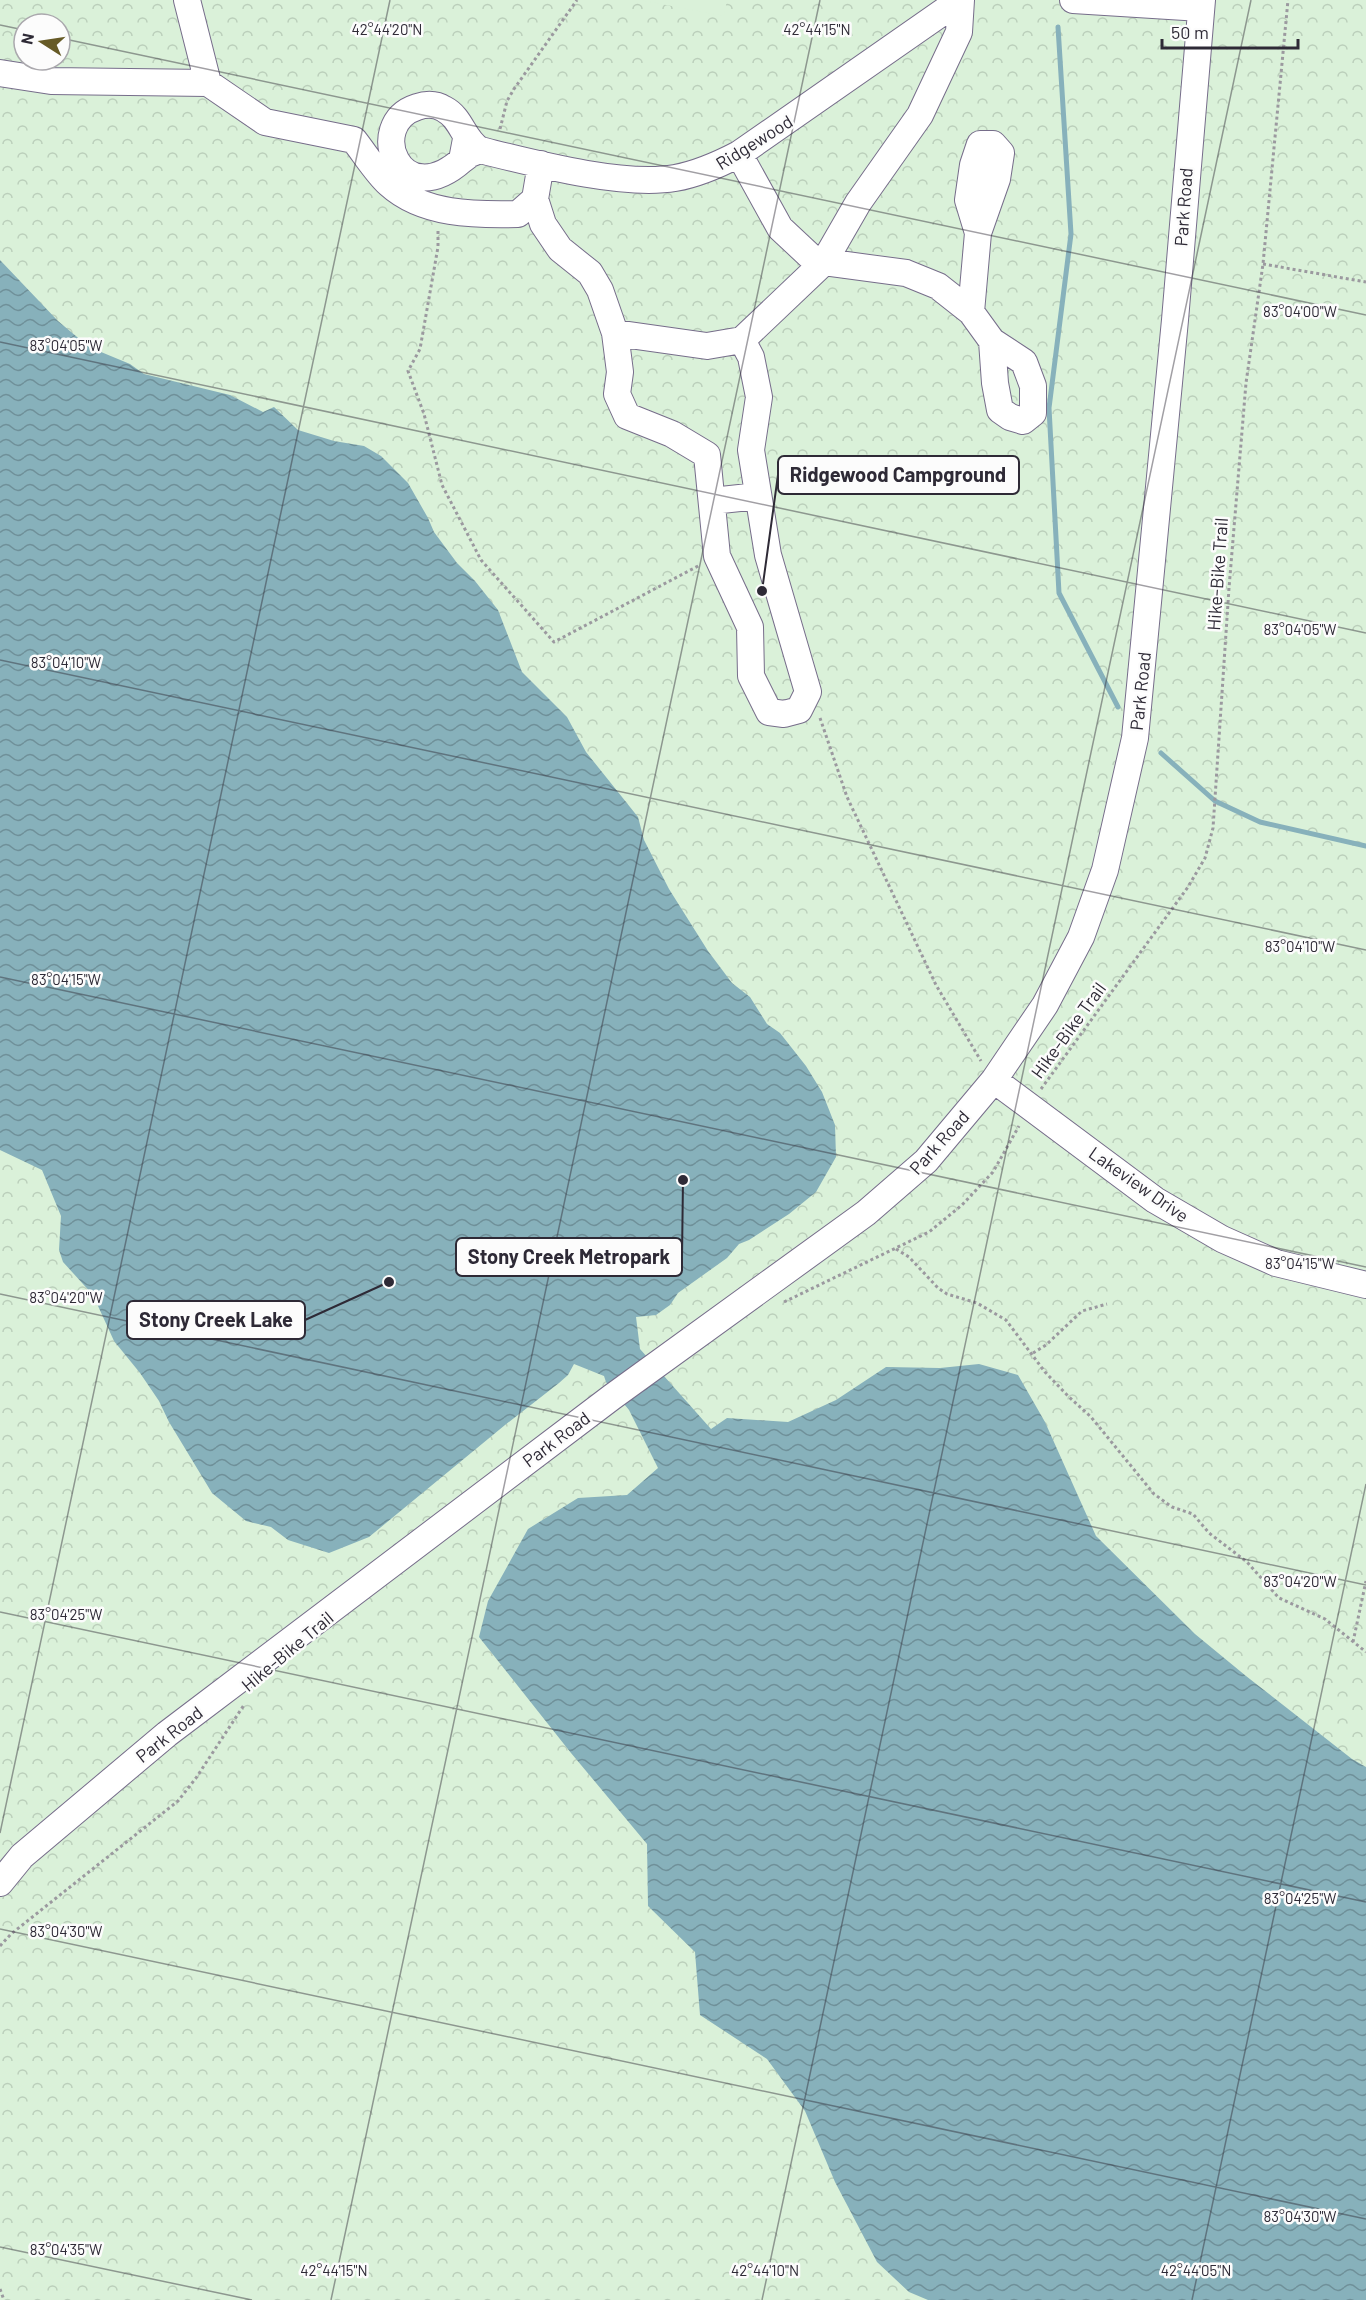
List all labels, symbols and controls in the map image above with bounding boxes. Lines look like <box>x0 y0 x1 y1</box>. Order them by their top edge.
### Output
north arrow <box>12 12 72 72</box>
scale bar <box>1162 12 1298 50</box>
text: 42°44'20"N <box>352 20 422 38</box>
text: 42°44'15"N <box>783 20 851 38</box>
text: 50 m <box>1171 21 1209 43</box>
text: N <box>16 32 37 46</box>
street label: Ridgewood <box>711 110 797 174</box>
street label: Park Road <box>1169 167 1197 247</box>
text: 83°04'00"W <box>1263 302 1337 320</box>
text: 83°04'05"W <box>29 336 103 354</box>
callout: Ridgewood Campground <box>778 456 1019 494</box>
text: Ridgewood Campground <box>790 462 1006 486</box>
street label: Hike-Bike Trail <box>1202 517 1232 631</box>
text: 83°04'05"W <box>1263 620 1337 638</box>
street label: Park Road <box>1125 651 1155 731</box>
text: 83°04'10"W <box>31 653 101 671</box>
text: 83°04'10"W <box>1265 937 1335 955</box>
text: 83°04'15"W <box>31 970 101 988</box>
street label: Hike-Bike Trail <box>1026 978 1110 1082</box>
street label: Park Road <box>904 1105 974 1179</box>
street label: Lakeview Drive <box>1085 1142 1193 1226</box>
callout: Stony Creek Metropark <box>456 1238 682 1276</box>
text: Stony Creek Metropark <box>468 1244 671 1268</box>
text: 83°04'15"W <box>1265 1254 1335 1272</box>
text: 83°04'20"W <box>29 1288 103 1306</box>
callout: Stony Creek Lake <box>127 1301 305 1339</box>
text: Stony Creek Lake <box>139 1307 293 1331</box>
street label: Park Road <box>518 1407 594 1471</box>
text: 83°04'20"W <box>1263 1572 1337 1590</box>
text: 83°04'25"W <box>30 1605 102 1623</box>
street label: Hike-Bike Trail <box>237 1606 337 1696</box>
street label: Park Road <box>131 1701 207 1767</box>
text: 83°04'25"W <box>1264 1889 1336 1907</box>
text: 83°04'30"W <box>29 1922 103 1940</box>
text: 83°04'30"W <box>1263 2207 1337 2225</box>
text: 83°04'35"W <box>30 2240 102 2258</box>
text: 42°44'15"N <box>300 2261 368 2279</box>
text: 42°44'10"N <box>731 2261 799 2279</box>
text: 42°44'05"N <box>1161 2261 1231 2279</box>

